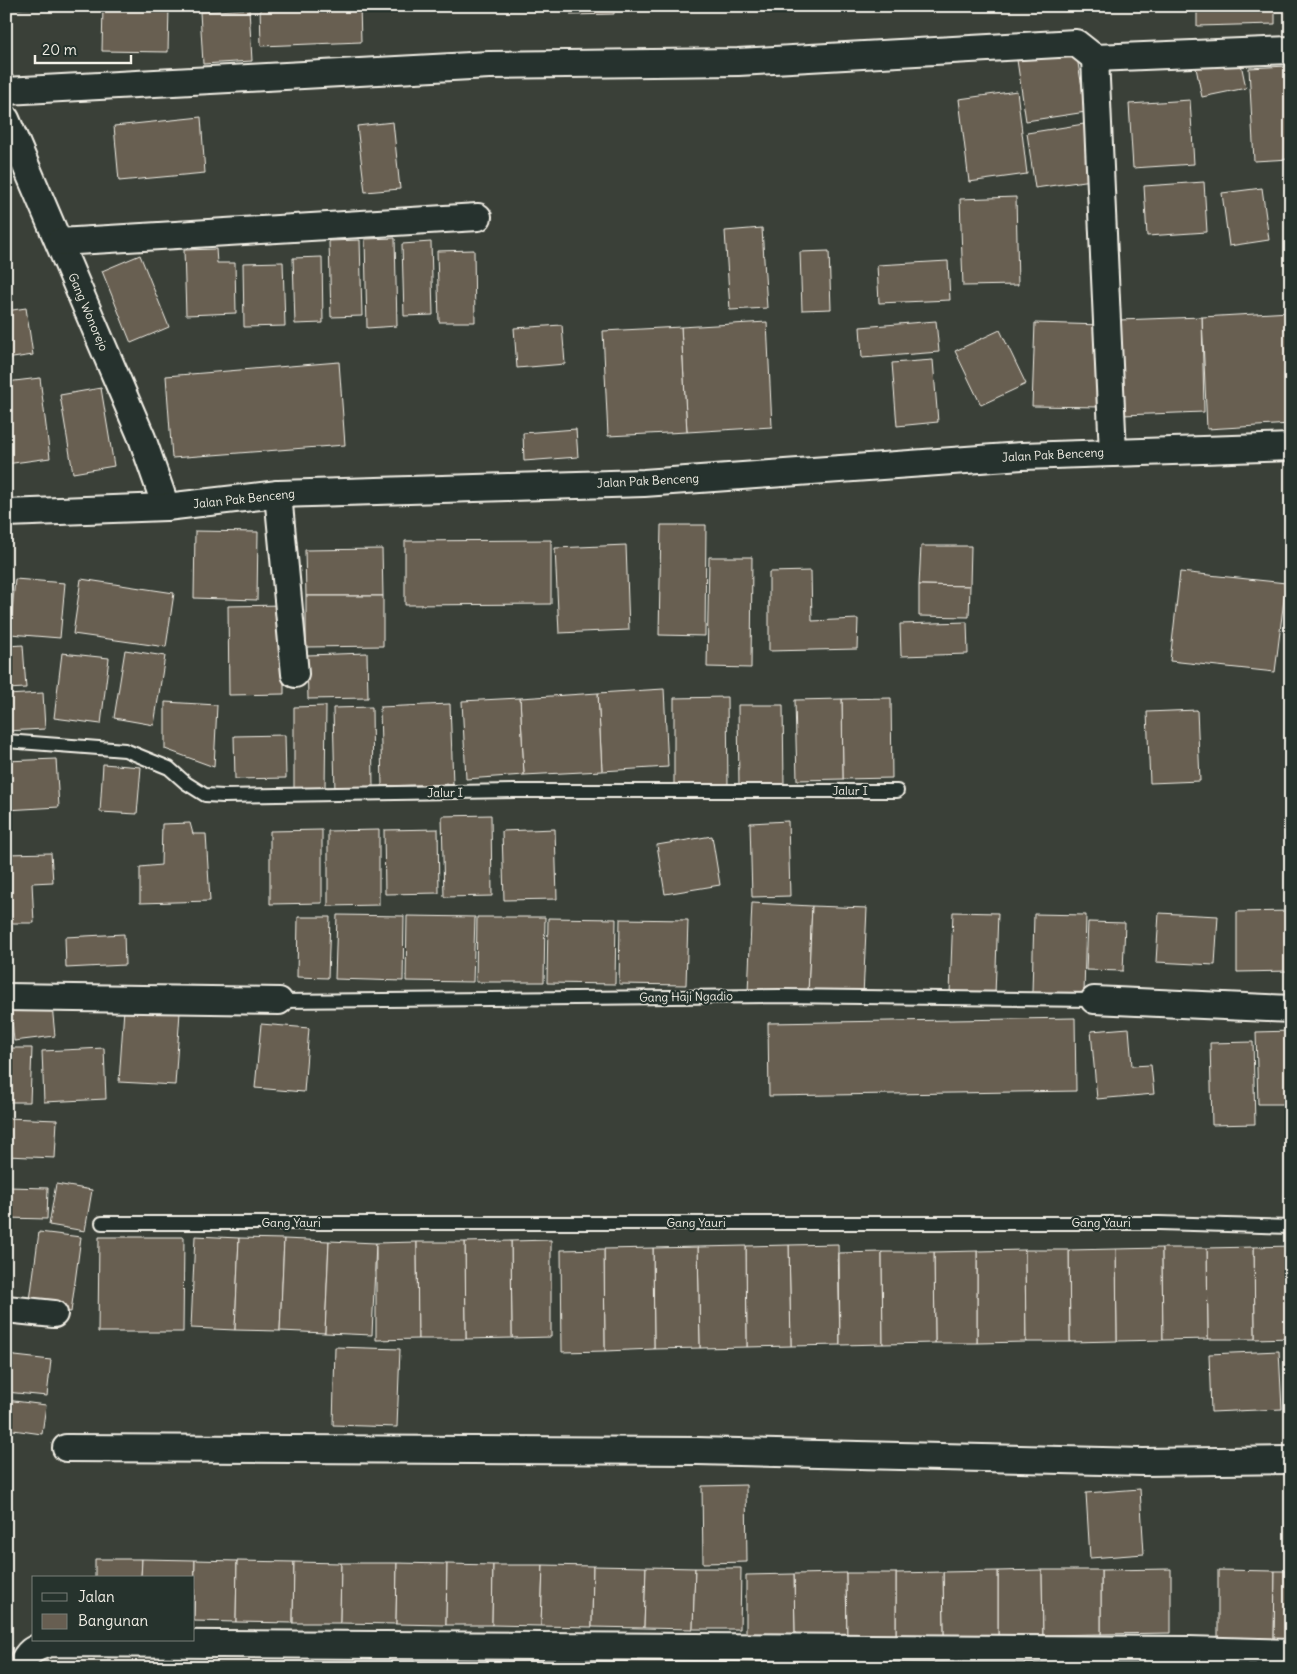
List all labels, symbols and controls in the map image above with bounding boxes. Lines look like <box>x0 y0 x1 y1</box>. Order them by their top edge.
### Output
scale bar <box>35 32 131 64</box>
text: 20 m <box>42 40 77 59</box>
street label: Gang Wonorejo <box>65 271 112 353</box>
street label: Jalan Pak Benceng <box>1001 444 1104 465</box>
street label: Jalan Pak Benceng <box>596 470 699 491</box>
street label: Jalan Pak Benceng <box>192 486 296 511</box>
street label: Jalur I <box>832 783 868 798</box>
street label: Jalur I <box>427 785 463 800</box>
street label: Gang Haji Ngadio <box>639 988 733 1005</box>
street label: Gang Yauri <box>261 1215 321 1230</box>
street label: Gang Yauri <box>666 1215 726 1230</box>
street label: Gang Yauri <box>1071 1215 1131 1230</box>
legend <box>32 1576 195 1642</box>
text: Jalan <box>78 1587 115 1606</box>
text: Bangunan <box>78 1611 148 1630</box>

